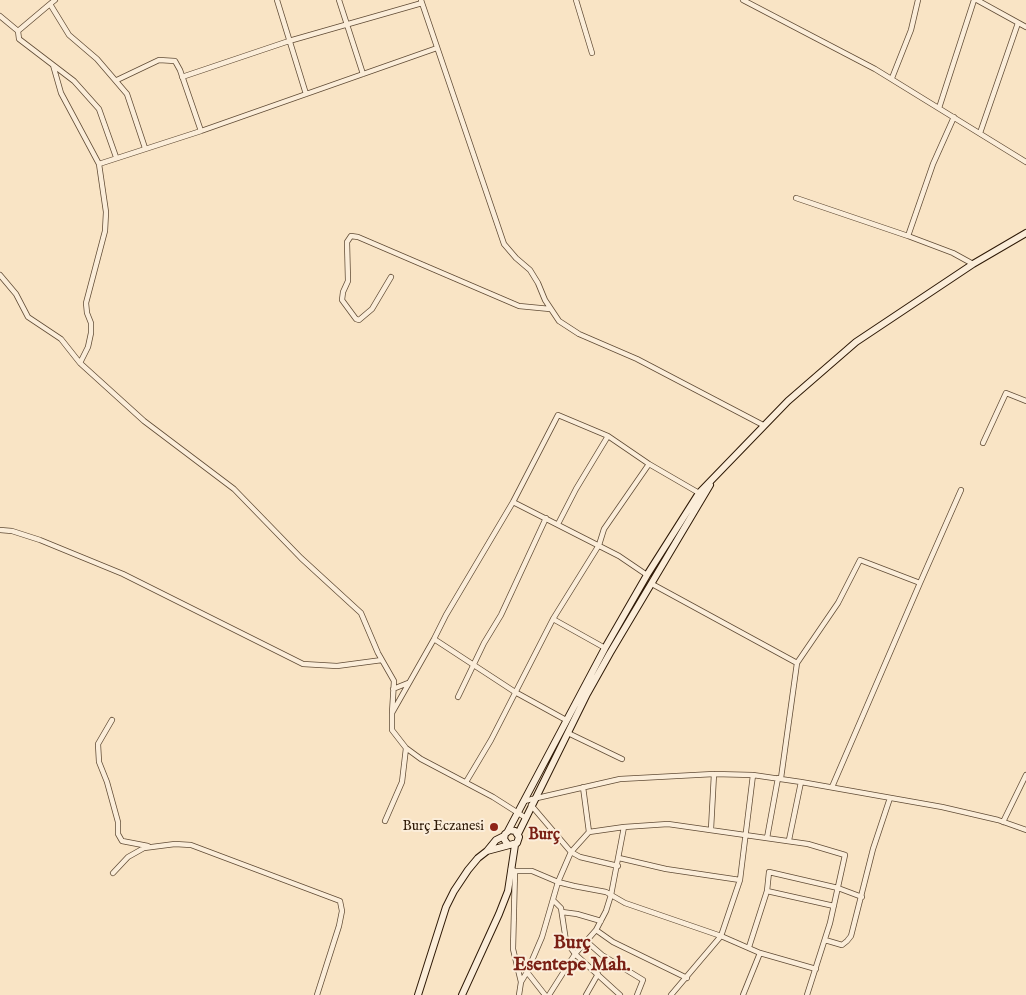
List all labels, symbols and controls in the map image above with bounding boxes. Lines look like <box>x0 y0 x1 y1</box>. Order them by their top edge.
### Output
place label: Burç Eczanesi <box>402 819 484 835</box>
marker: Burç Eczanesi <box>488 821 500 833</box>
district label: Burç <box>528 826 560 846</box>
district label: Burç Esentepe Mah. <box>513 933 631 977</box>

